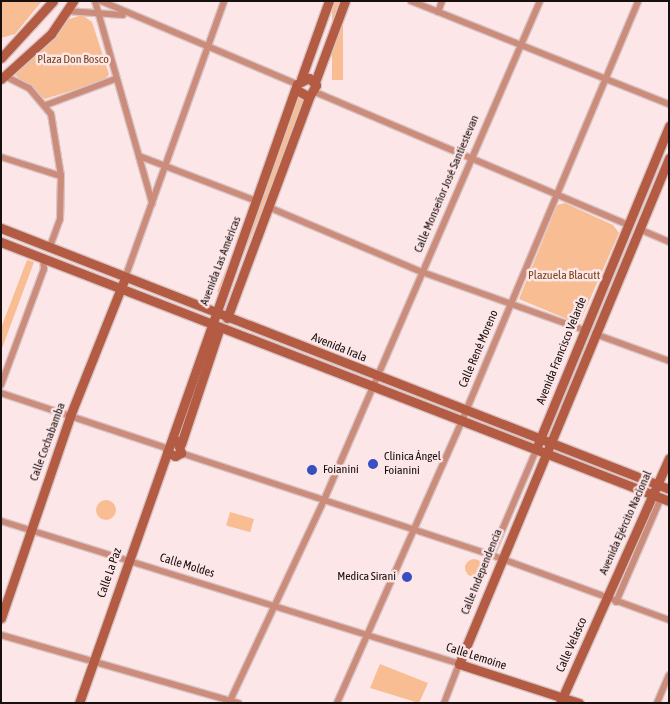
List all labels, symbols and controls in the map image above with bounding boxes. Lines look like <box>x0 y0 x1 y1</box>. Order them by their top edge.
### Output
park label: Plaza Don Bosco <box>37 53 109 67</box>
street label: Calle Monseñor José Santiestevan <box>411 113 483 255</box>
street label: Avenida Las Américas <box>197 214 245 308</box>
park label: Plazuela Blacutt <box>528 269 600 283</box>
street label: Avenida Francisco Velarde <box>534 295 590 407</box>
street label: Calle René Moreno <box>456 308 502 390</box>
street label: Avenida Irala <box>309 330 369 366</box>
street label: Calle Cochabamba <box>27 401 69 483</box>
place label: Clínica Ángel Foianini <box>384 450 441 478</box>
marker: Clínica Ángel Foianini <box>366 457 380 471</box>
marker: Foianini <box>305 463 319 477</box>
place label: Foianini <box>323 463 359 477</box>
street label: Avenida Ejército Nacional <box>597 469 655 577</box>
street label: Calle Independencia <box>458 527 506 617</box>
street label: Calle La Paz <box>95 546 125 600</box>
street label: Calle Moldes <box>158 551 216 581</box>
place label: Medica Sirani <box>337 570 396 584</box>
marker: Medica Sirani <box>400 570 414 584</box>
street label: Calle Velasco <box>554 615 590 675</box>
street label: Calle Lemoine <box>444 640 508 674</box>

